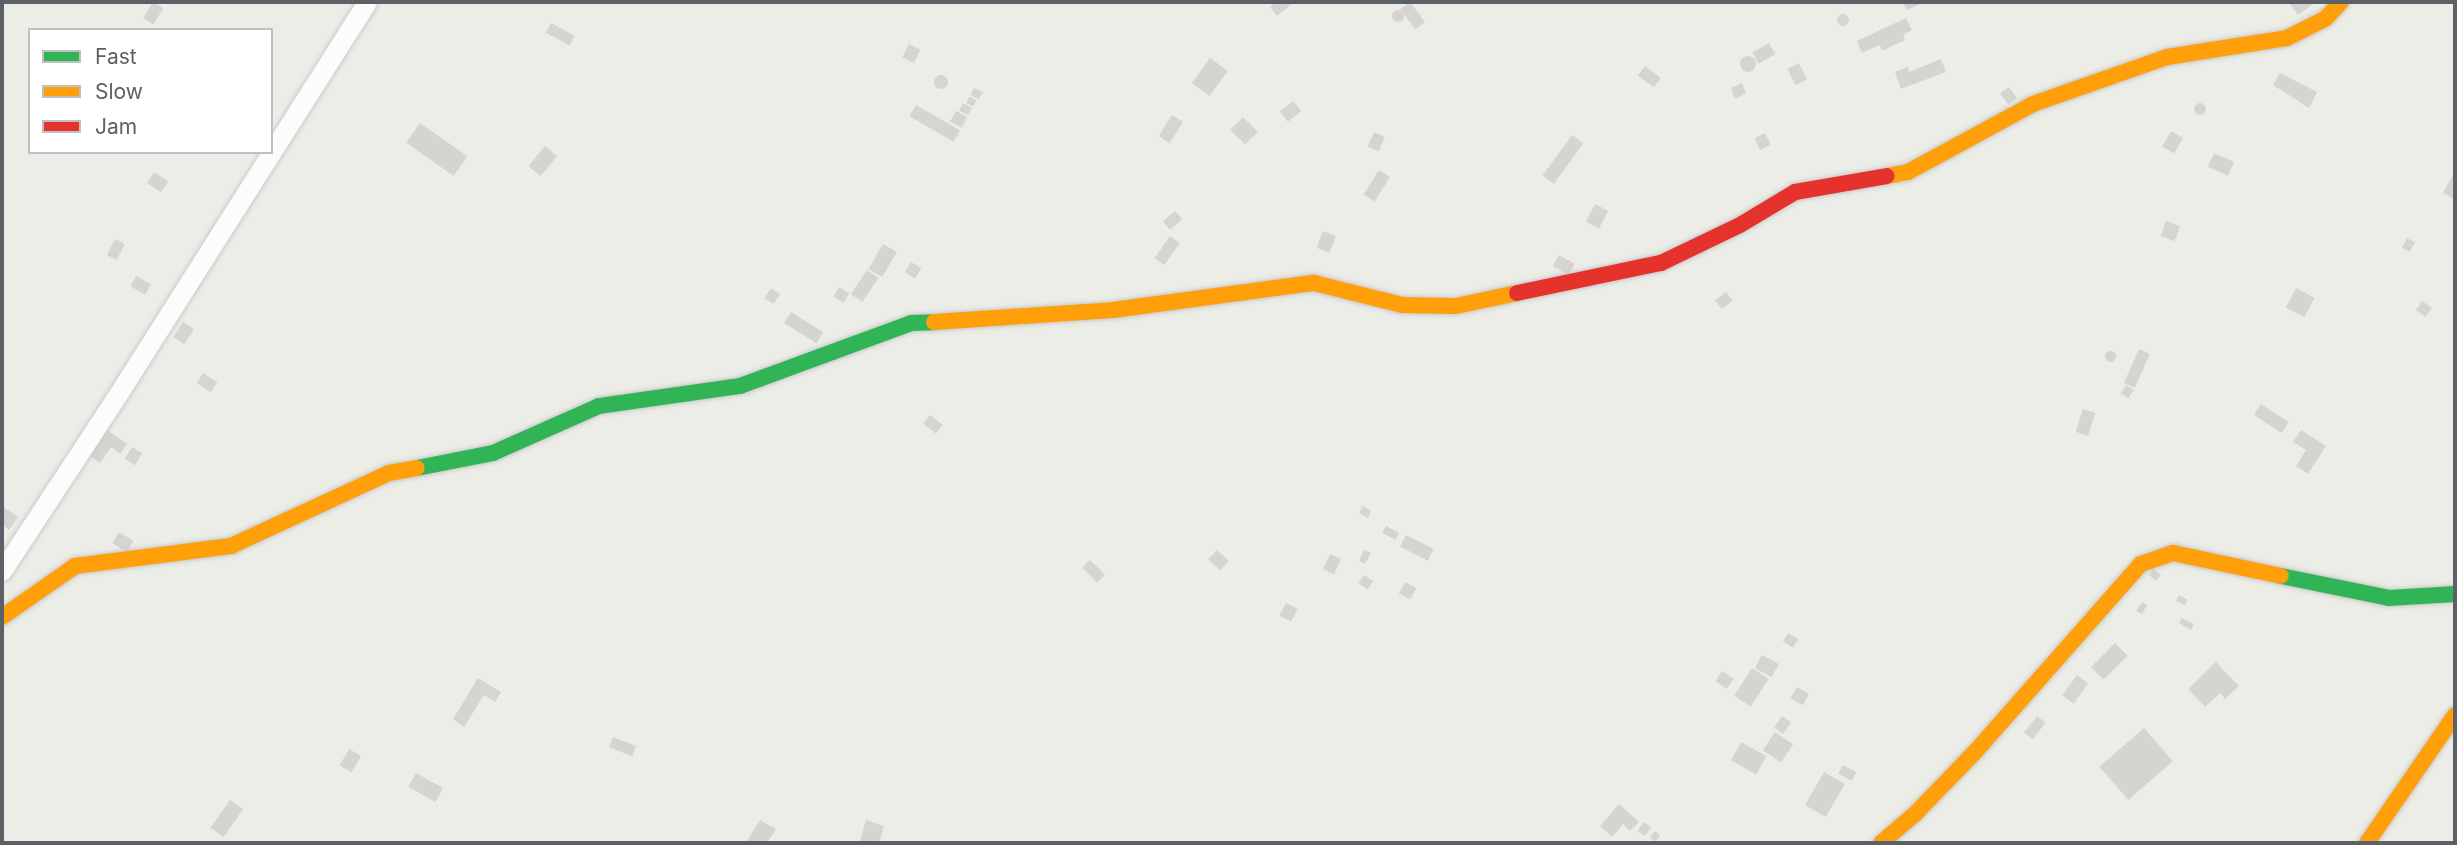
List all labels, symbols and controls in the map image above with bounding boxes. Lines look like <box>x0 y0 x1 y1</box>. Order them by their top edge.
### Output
legend <box>28 28 273 154</box>
text: Fast <box>95 44 137 69</box>
text: Slow <box>95 79 143 104</box>
text: Jam <box>95 114 137 139</box>

